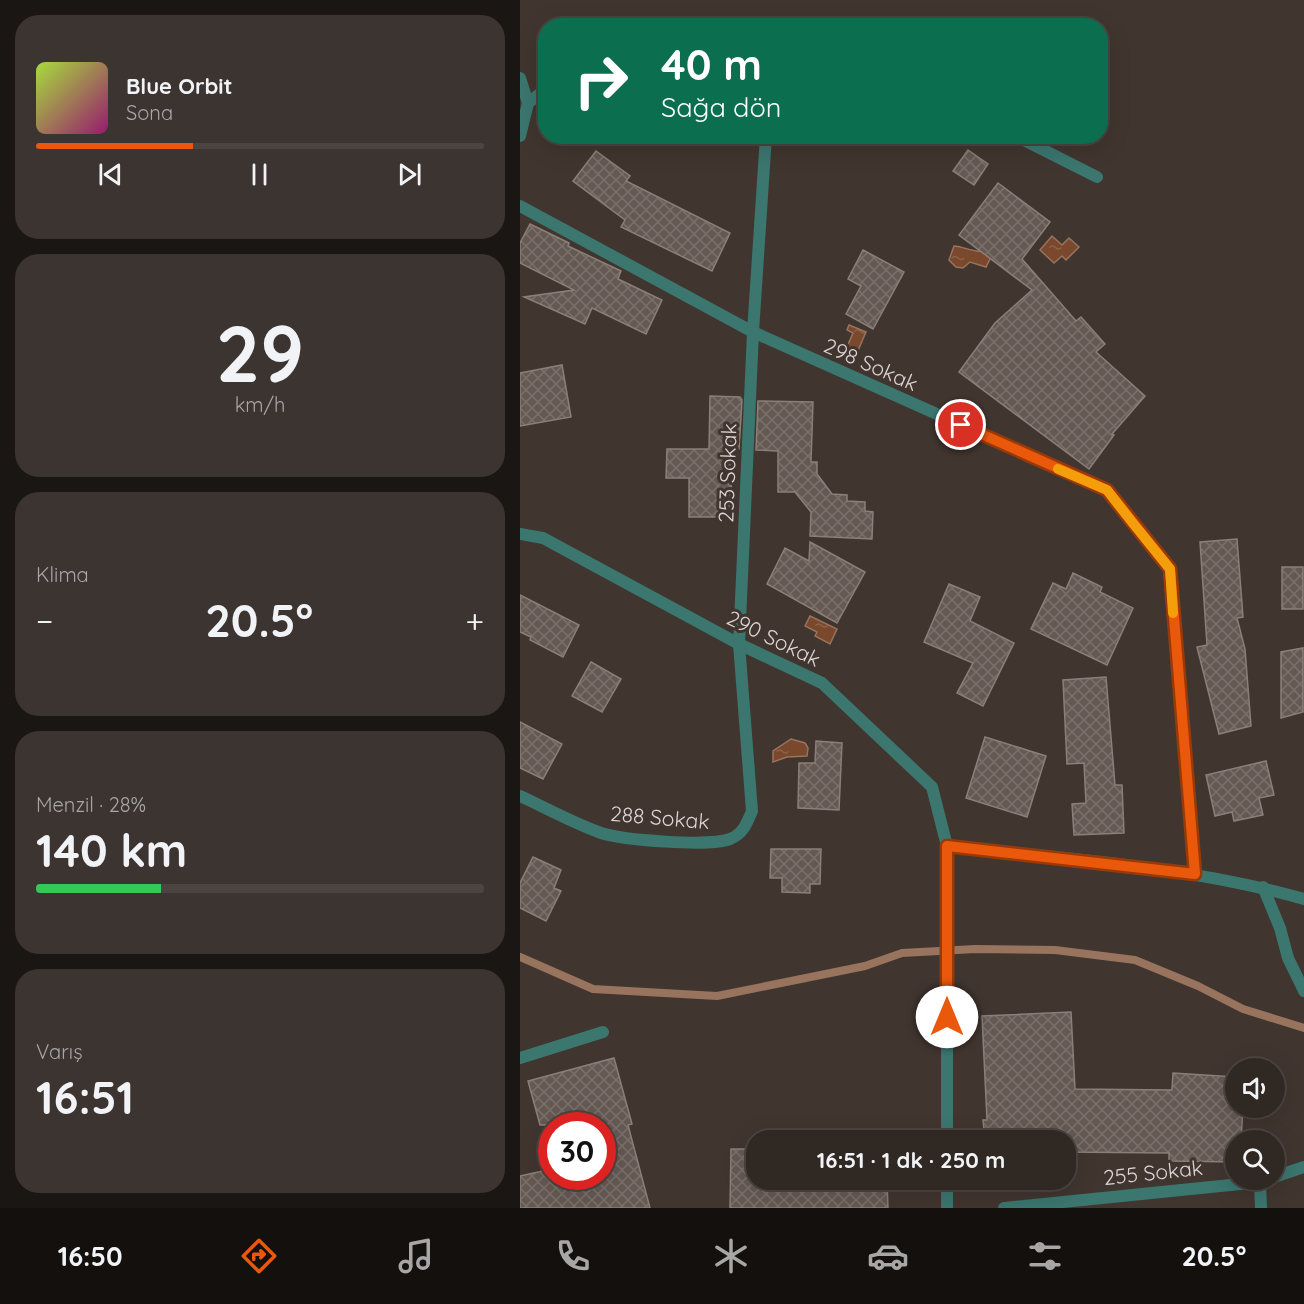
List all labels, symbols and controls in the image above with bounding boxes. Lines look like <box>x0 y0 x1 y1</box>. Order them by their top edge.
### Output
text: 40 m <box>661 38 762 91</box>
icon: right <box>562 42 640 120</box>
text: Blue Orbit <box>126 72 232 100</box>
text: Sağa dön <box>661 90 781 124</box>
text: Sona <box>126 100 173 125</box>
icon: previous <box>94 158 127 191</box>
icon: pause <box>243 158 276 191</box>
icon: next <box>393 158 426 191</box>
text: 29 <box>216 304 304 402</box>
street label: 298 Sokak <box>820 332 922 396</box>
text: km/h <box>235 392 285 417</box>
pin <box>935 399 986 450</box>
icon: arrive <box>944 408 977 441</box>
street label: 253 Sokak <box>712 423 742 523</box>
text: Klima <box>36 562 89 587</box>
text: 20.5° <box>205 592 313 648</box>
text: − <box>36 600 53 641</box>
text: + <box>465 600 484 641</box>
street label: 290 Sokak <box>723 604 825 672</box>
text: Menzil · 28% <box>36 792 146 817</box>
street label: 288 Sokak <box>609 800 711 834</box>
text: 140 km <box>36 822 187 878</box>
position arrow <box>915 985 979 1049</box>
text: Varış <box>36 1039 83 1064</box>
map controls <box>1225 1058 1285 1190</box>
button: sound <box>1225 1058 1285 1118</box>
text: 16:51 <box>36 1069 134 1125</box>
speed limit sign: 30 <box>538 1112 616 1190</box>
button: search <box>1225 1130 1285 1190</box>
text: 16:51 · 1 dk · 250 m <box>817 1146 1005 1174</box>
street label: 255 Sokak <box>1102 1154 1204 1190</box>
icon: directions <box>238 1235 280 1277</box>
icon: music <box>395 1235 437 1277</box>
icon: phone <box>552 1235 594 1277</box>
icon: climate <box>710 1235 752 1277</box>
icon: car <box>867 1235 909 1277</box>
icon: filters <box>1024 1235 1066 1277</box>
text: 16:50 <box>58 1239 123 1273</box>
text: 20.5° <box>1181 1239 1246 1273</box>

